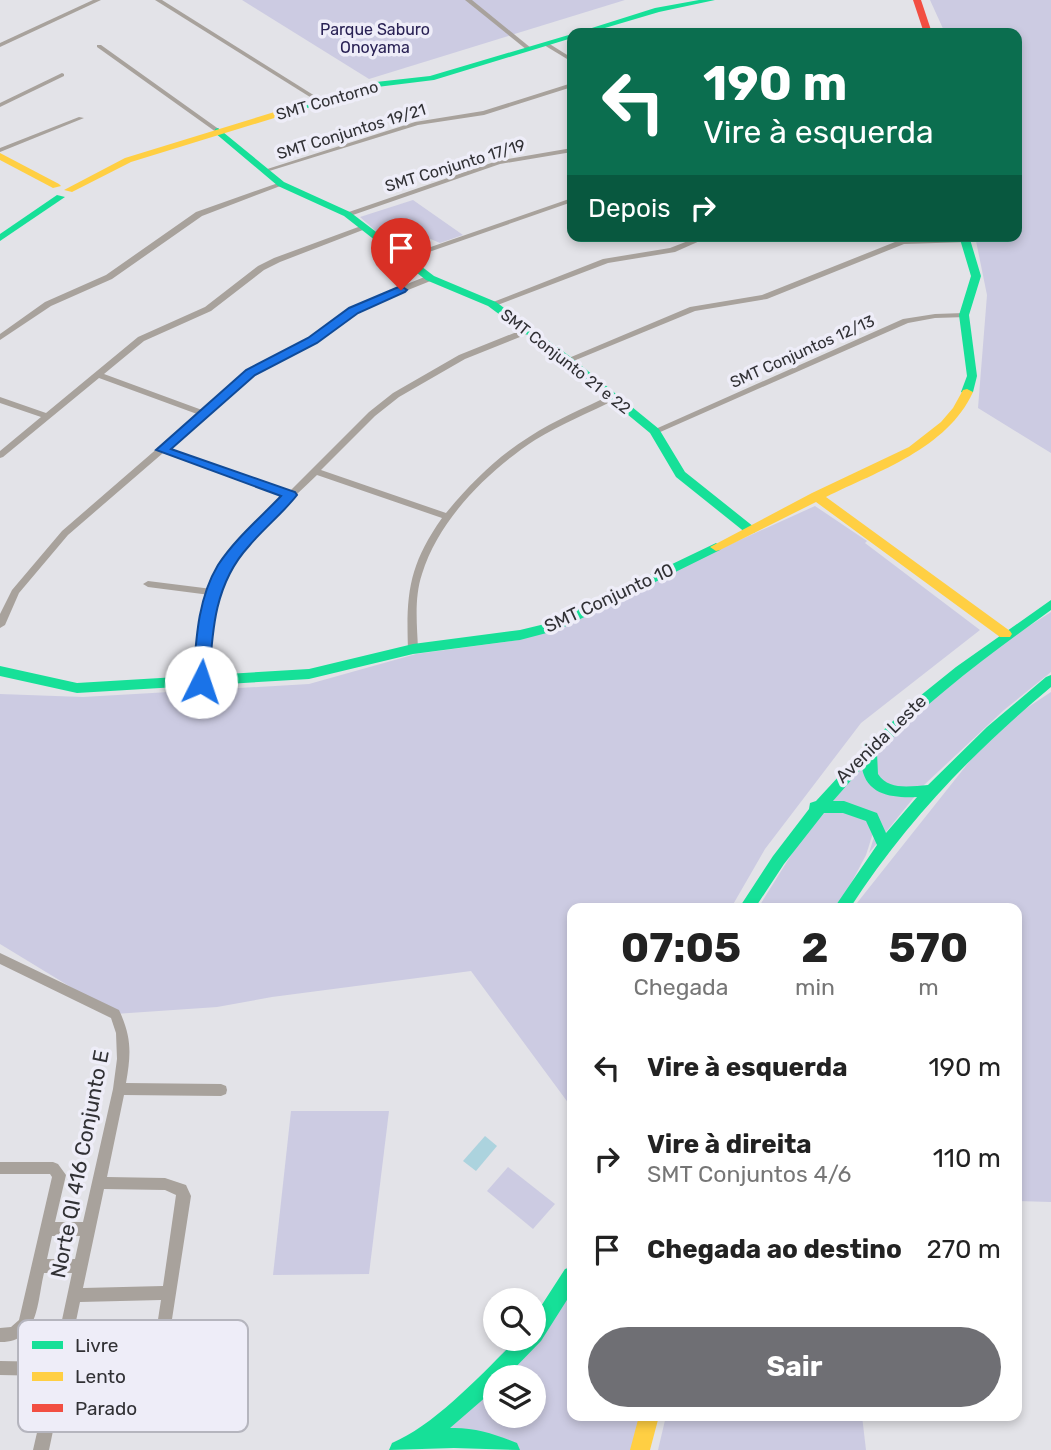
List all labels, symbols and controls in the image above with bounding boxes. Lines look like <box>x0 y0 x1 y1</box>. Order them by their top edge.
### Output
park label: Parque Saburo Onoyama <box>320 20 430 57</box>
text: 190 m <box>703 54 847 112</box>
icon: left <box>588 56 679 147</box>
street label: SMT Contorno <box>274 77 380 124</box>
street label: SMT Conjuntos 19/21 <box>274 100 428 163</box>
text: Vire à esquerda <box>703 113 934 151</box>
street label: SMT Conjunto 17/19 <box>383 135 528 196</box>
icon: right <box>684 189 722 227</box>
text: Depois <box>588 193 670 224</box>
pin <box>371 218 431 290</box>
icon: arrive <box>382 229 420 267</box>
street label: SMT Conjunto 21 e 22 <box>497 305 634 418</box>
street label: SMT Conjuntos 12/13 <box>727 311 877 392</box>
street label: SMT Conjunto 10 <box>541 558 677 638</box>
position arrow <box>164 645 238 719</box>
street label: Avenida Leste <box>831 690 931 788</box>
text: 07:05 <box>621 923 741 973</box>
text: 2 <box>801 923 829 973</box>
text: 570 <box>889 923 968 973</box>
text: Chegada <box>633 973 728 1001</box>
text: min <box>795 973 835 1001</box>
text: m <box>918 973 939 1001</box>
street label: Norte QI 416 Conjunto E <box>45 1048 114 1280</box>
icon: left <box>588 1049 626 1087</box>
text: Vire à esquerda <box>647 1052 848 1083</box>
text: 190 m <box>928 1052 1001 1083</box>
text: Vire à direita <box>647 1129 812 1160</box>
icon: right <box>588 1140 626 1178</box>
text: 110 m <box>933 1143 1001 1174</box>
text: SMT Conjuntos 4/6 <box>647 1160 851 1188</box>
icon: arrive <box>588 1231 626 1269</box>
text: Chegada ao destino <box>647 1234 902 1265</box>
text: 270 m <box>926 1234 1001 1265</box>
map controls <box>483 1288 546 1428</box>
button: search <box>483 1288 546 1351</box>
legend <box>18 1320 248 1432</box>
button: Sair <box>588 1327 1001 1407</box>
text: Livre <box>75 1334 119 1357</box>
text: Lento <box>75 1365 126 1388</box>
button: layers <box>483 1365 546 1428</box>
text: Parado <box>75 1397 137 1420</box>

